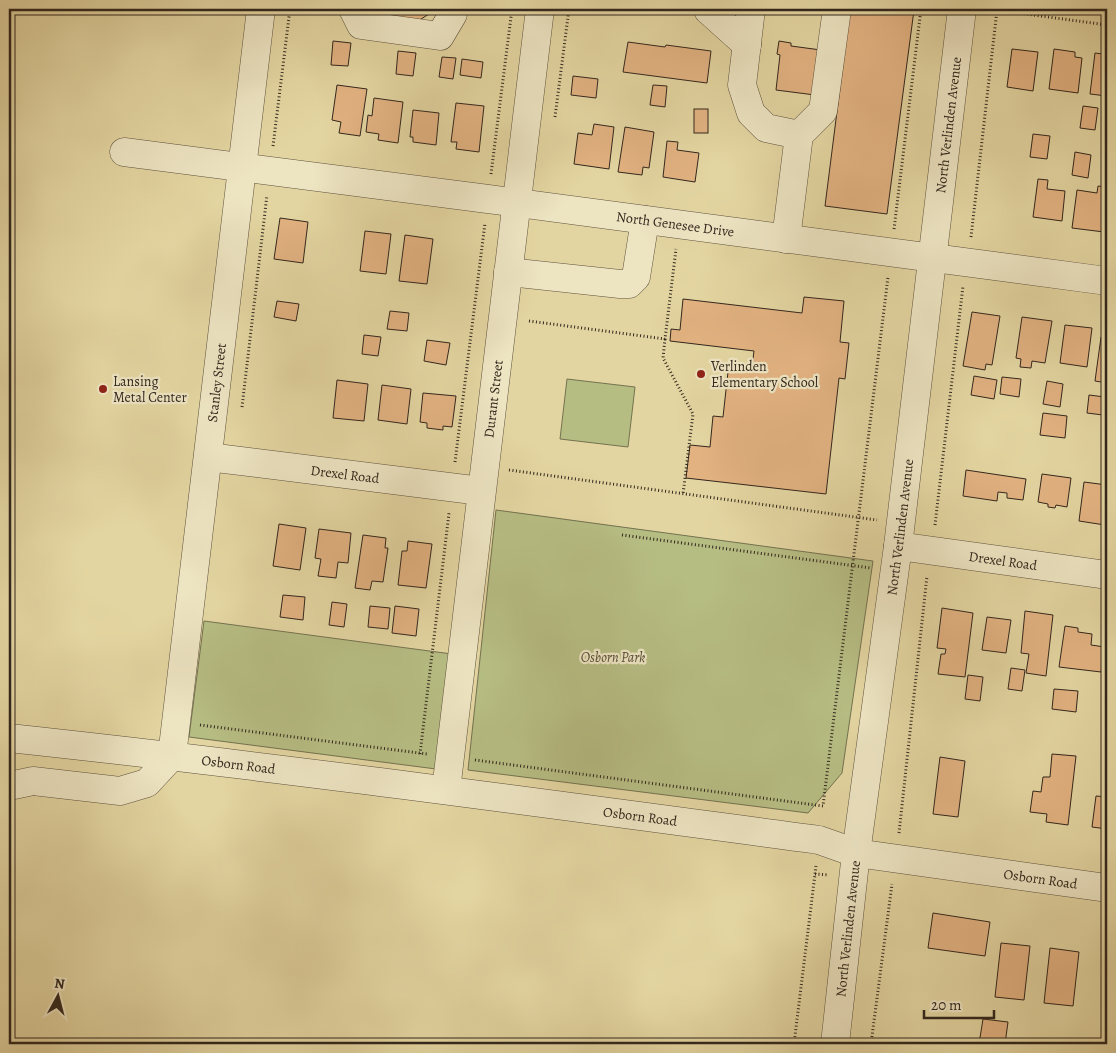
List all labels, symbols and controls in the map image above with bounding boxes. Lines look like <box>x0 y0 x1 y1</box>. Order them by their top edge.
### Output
street label: North Verlinden Avenue <box>931 56 966 194</box>
street label: North Genesee Drive <box>615 207 735 241</box>
street label: Stanley Street <box>202 342 231 423</box>
place label: Verlinden Elementary School <box>710 357 819 392</box>
street label: Durant Street <box>479 358 507 439</box>
marker: Verlinden Elementary School <box>695 368 707 380</box>
place label: Lansing Metal Center <box>113 372 188 407</box>
marker: Lansing Metal Center <box>97 383 109 395</box>
street label: North Verlinden Avenue <box>882 458 918 596</box>
street label: Drexel Road <box>309 460 381 488</box>
street label: Drexel Road <box>967 546 1039 575</box>
park label: Osborn Park <box>581 648 645 667</box>
street label: Osborn Road <box>200 750 277 778</box>
street label: Osborn Road <box>602 802 679 831</box>
street label: North Verlinden Avenue <box>831 859 865 998</box>
street label: Osborn Road <box>1002 864 1079 893</box>
north arrow <box>32 970 82 1020</box>
text: N <box>53 974 66 994</box>
scale bar <box>924 988 994 1020</box>
text: 20 m <box>931 995 962 1015</box>

